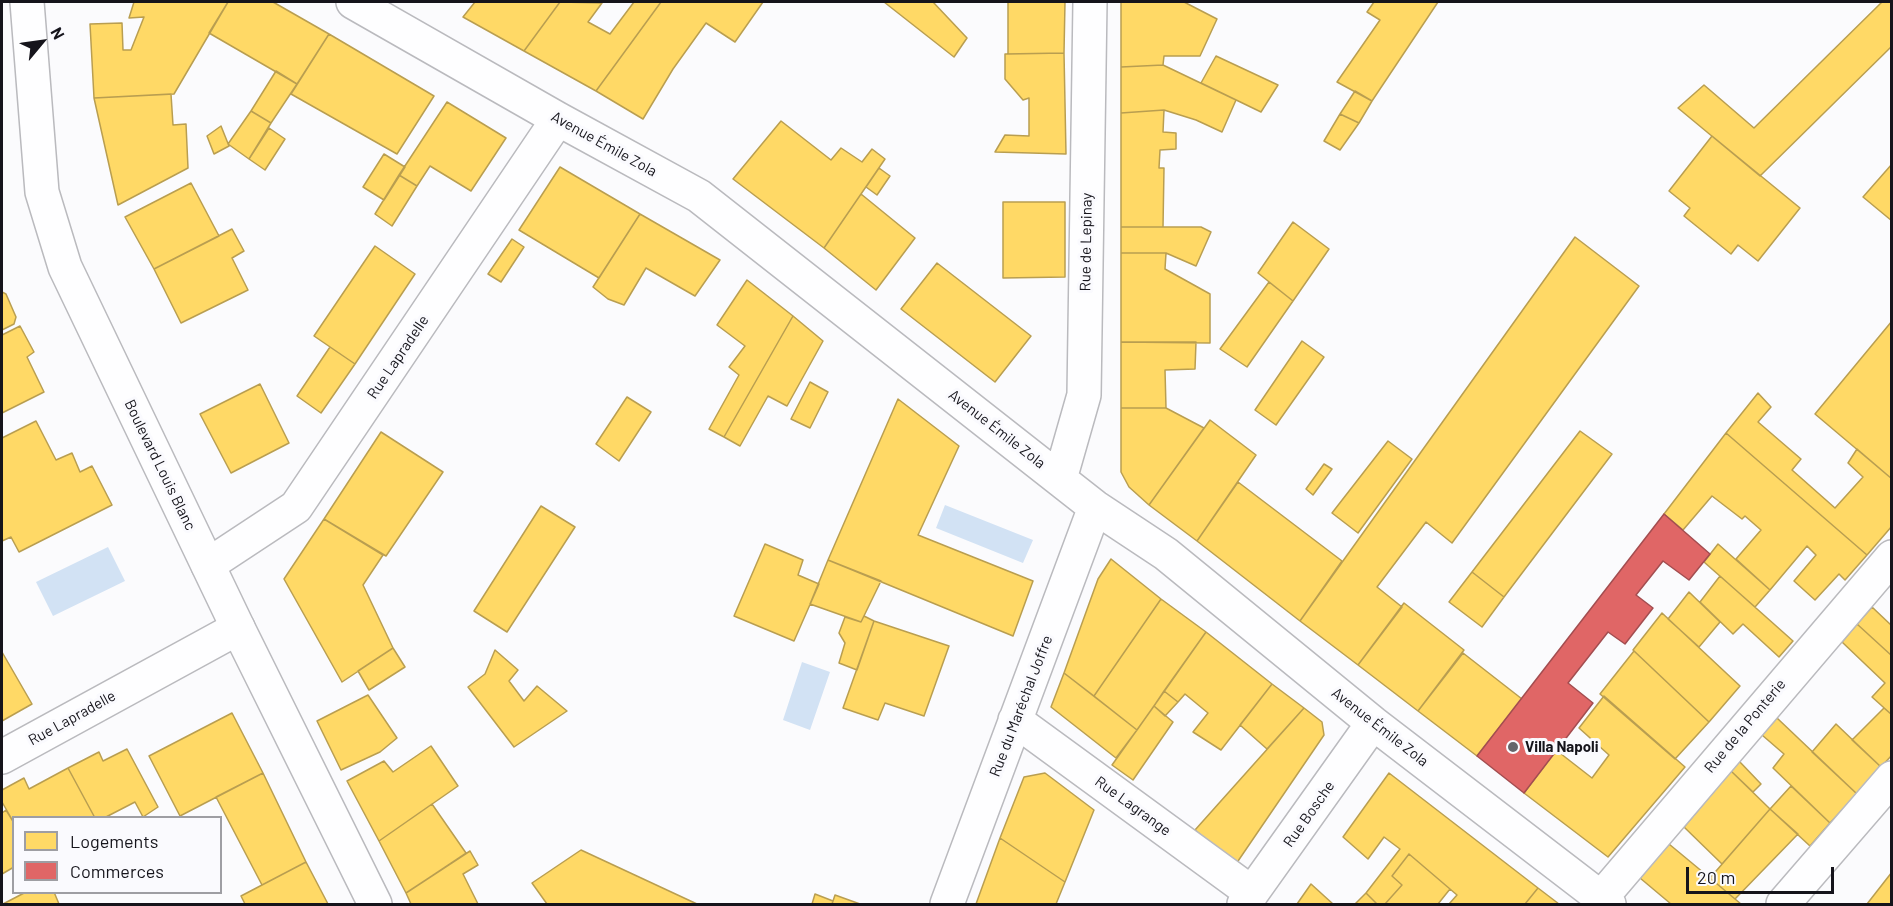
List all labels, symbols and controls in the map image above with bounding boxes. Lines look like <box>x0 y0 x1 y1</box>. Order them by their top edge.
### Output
north arrow <box>12 12 72 72</box>
text: N <box>47 24 69 42</box>
street label: Avenue Émile Zola <box>548 108 660 180</box>
street label: Rue de Lepinay <box>1076 193 1096 291</box>
street label: Rue Lapradelle <box>363 312 433 402</box>
street label: Avenue Émile Zola <box>945 386 1049 472</box>
street label: Boulevard Louis Blanc <box>121 397 199 533</box>
street label: Rue du Maréchal Joffre <box>986 633 1056 779</box>
street label: Rue de la Ponterie <box>1701 675 1789 777</box>
street label: Avenue Émile Zola <box>1328 684 1432 770</box>
street label: Rue Lapradelle <box>25 687 119 749</box>
place label: Villa Napoli <box>1525 738 1599 756</box>
marker: Villa Napoli <box>1506 740 1520 754</box>
street label: Rue Lagrange <box>1091 772 1175 840</box>
street label: Rue Bosche <box>1280 777 1338 851</box>
legend <box>12 816 222 894</box>
text: Logements <box>70 830 159 852</box>
scale bar <box>1689 855 1838 893</box>
text: Commerces <box>70 860 164 882</box>
text: 20 m <box>1697 866 1735 888</box>

